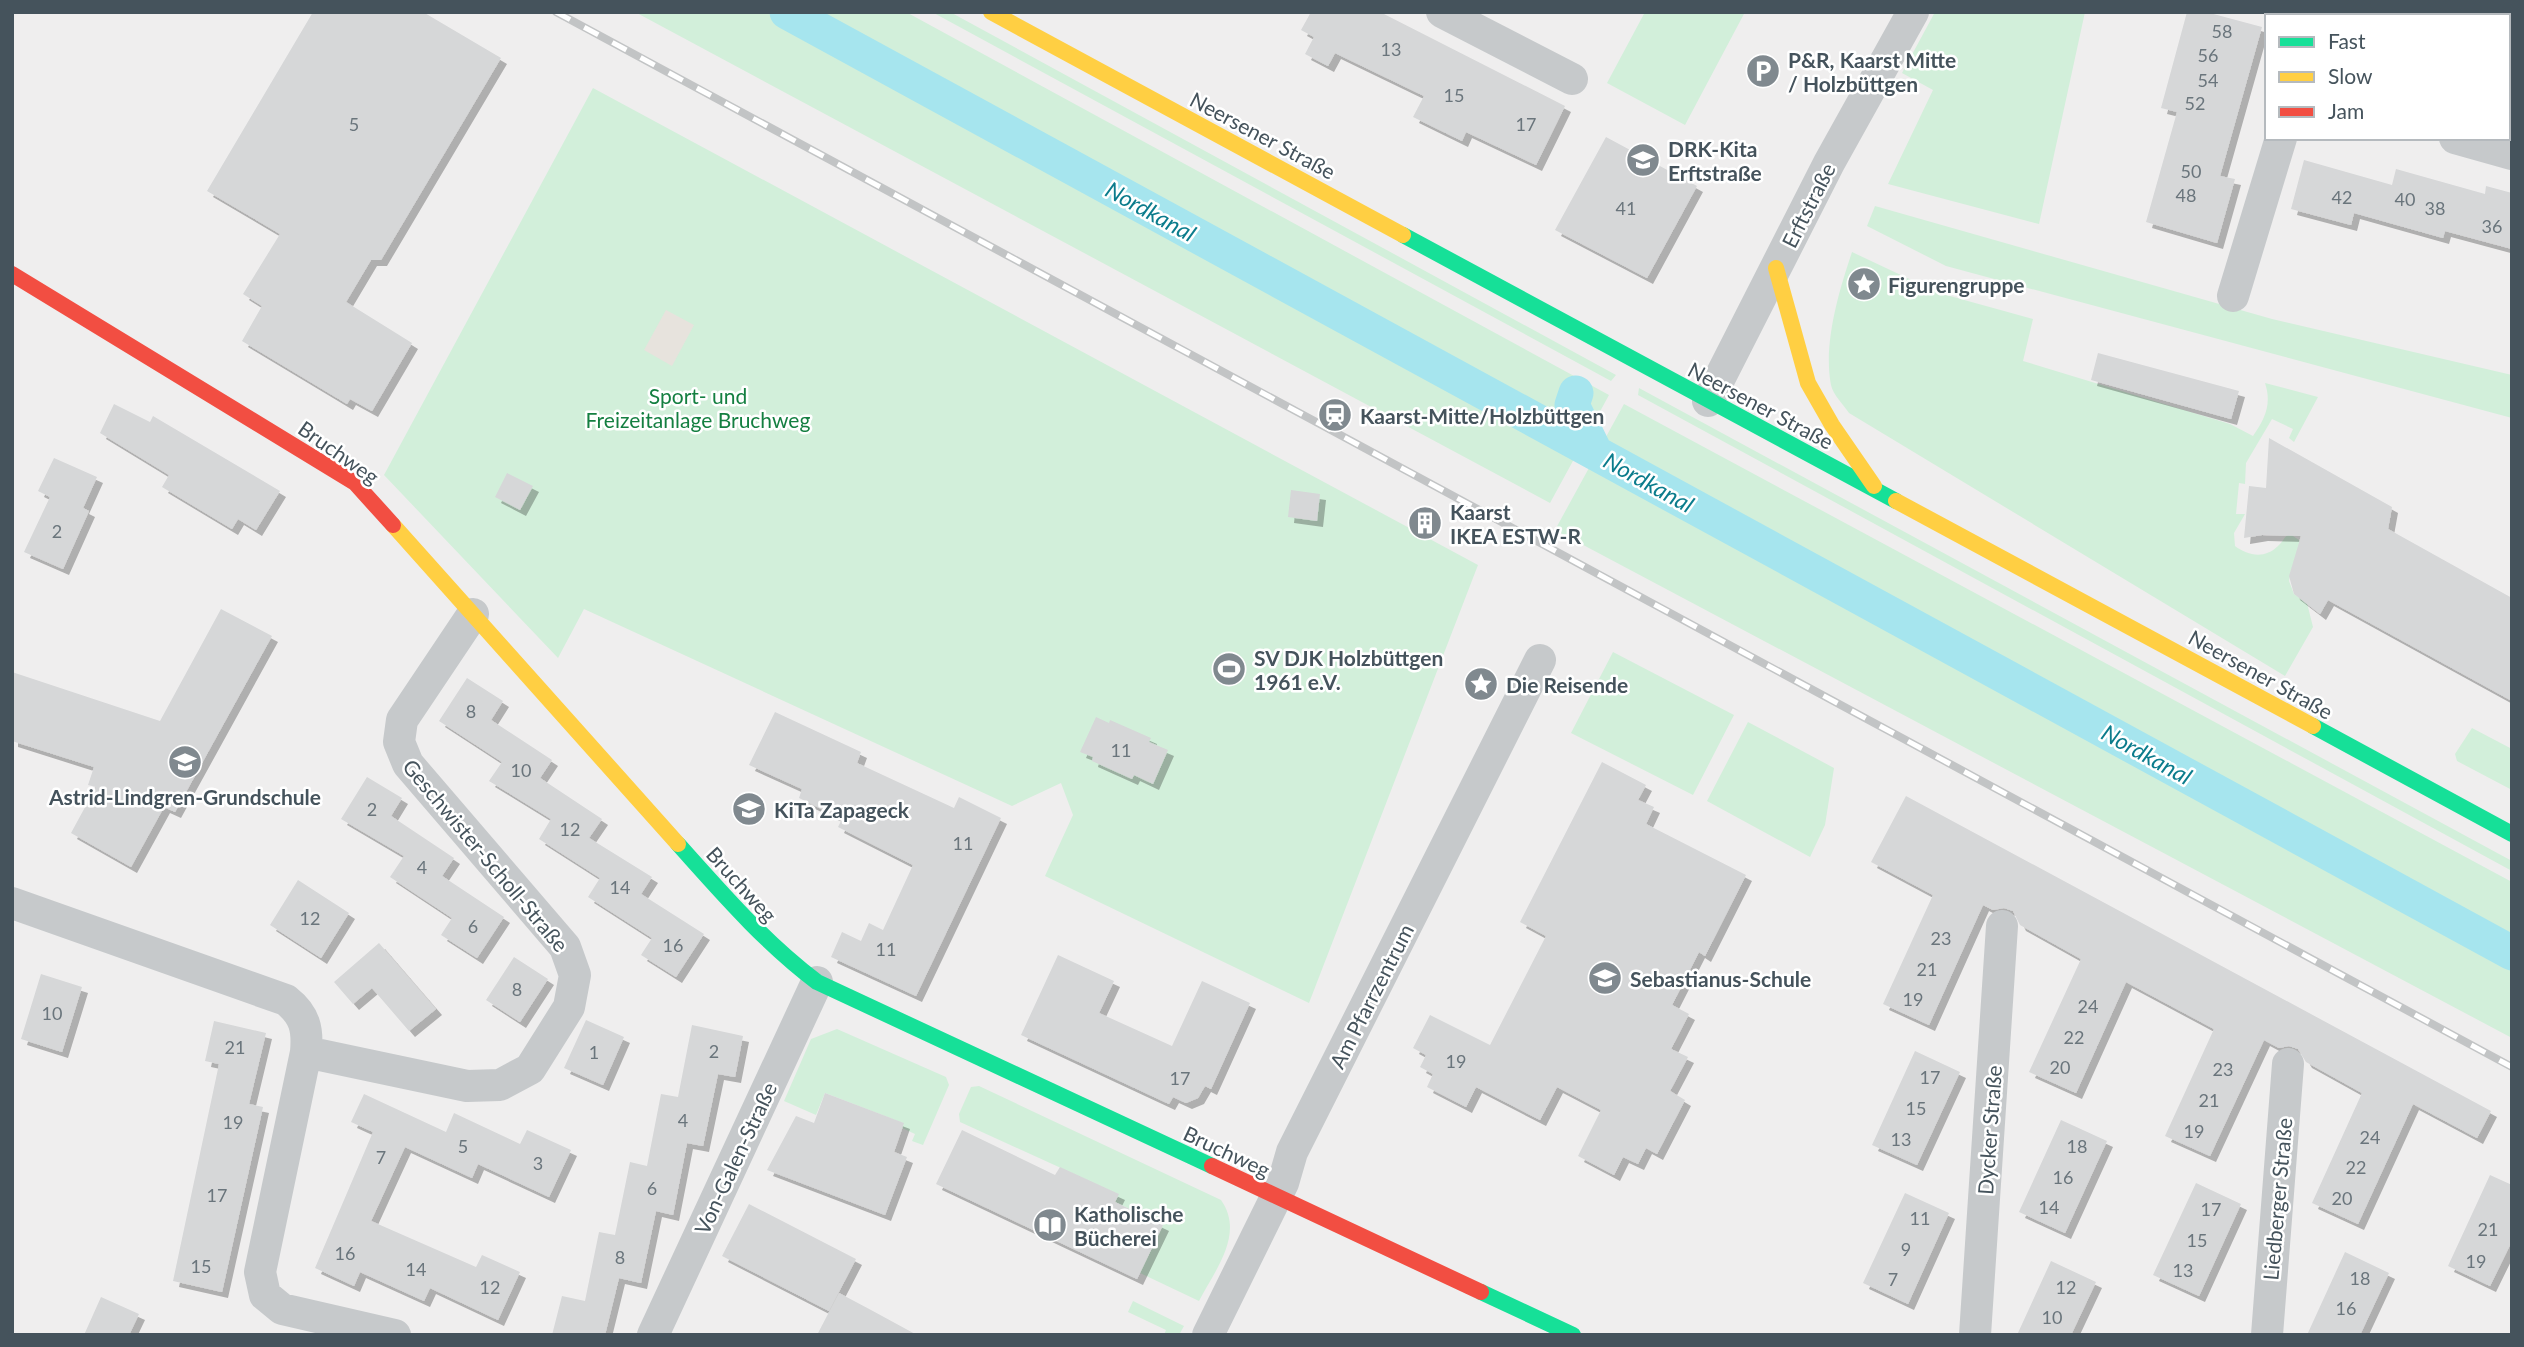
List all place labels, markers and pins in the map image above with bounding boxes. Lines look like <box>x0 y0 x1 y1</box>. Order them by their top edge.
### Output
place label: P&R, Kaarst Mitte / Holzbüttgen <box>1788 47 1956 96</box>
parking icon: P&R, Kaarst Mitte / Holzbüttgen <box>1744 52 1782 90</box>
place label: DRK-Kita Erftstraße <box>1668 136 1762 185</box>
school or university icon: DRK-Kita Erftstraße <box>1624 141 1662 179</box>
place icon: Figurengruppe <box>1845 265 1883 303</box>
place label: Figurengruppe <box>1888 272 2025 297</box>
station icon: Kaarst-Mitte/Holzbüttgen <box>1316 396 1354 434</box>
place label: Kaarst-Mitte/Holzbüttgen <box>1360 403 1604 428</box>
place label: Kaarst IKEA ESTW-R <box>1450 499 1581 548</box>
building icon: Kaarst IKEA ESTW-R <box>1406 504 1444 542</box>
place label: SV DJK Holzbüttgen 1961 e.V. <box>1254 645 1443 694</box>
sports icon: SV DJK Holzbüttgen 1961 e.V. <box>1210 650 1248 688</box>
place icon: Die Reisende <box>1462 665 1500 703</box>
place label: Die Reisende <box>1506 672 1628 697</box>
school or university icon: Astrid-Lindgren-Grundschule <box>166 743 204 781</box>
place label: Astrid-Lindgren-Grundschule <box>48 784 321 809</box>
school or university icon: KiTa Zapageck <box>730 790 768 828</box>
place label: KiTa Zapageck <box>774 797 910 822</box>
school or university icon: Sebastianus-Schule <box>1586 959 1624 997</box>
place label: Sebastianus-Schule <box>1630 966 1811 991</box>
place label: Katholische Bücherei <box>1074 1201 1184 1250</box>
library icon: Katholische Bücherei <box>1031 1206 1069 1244</box>

